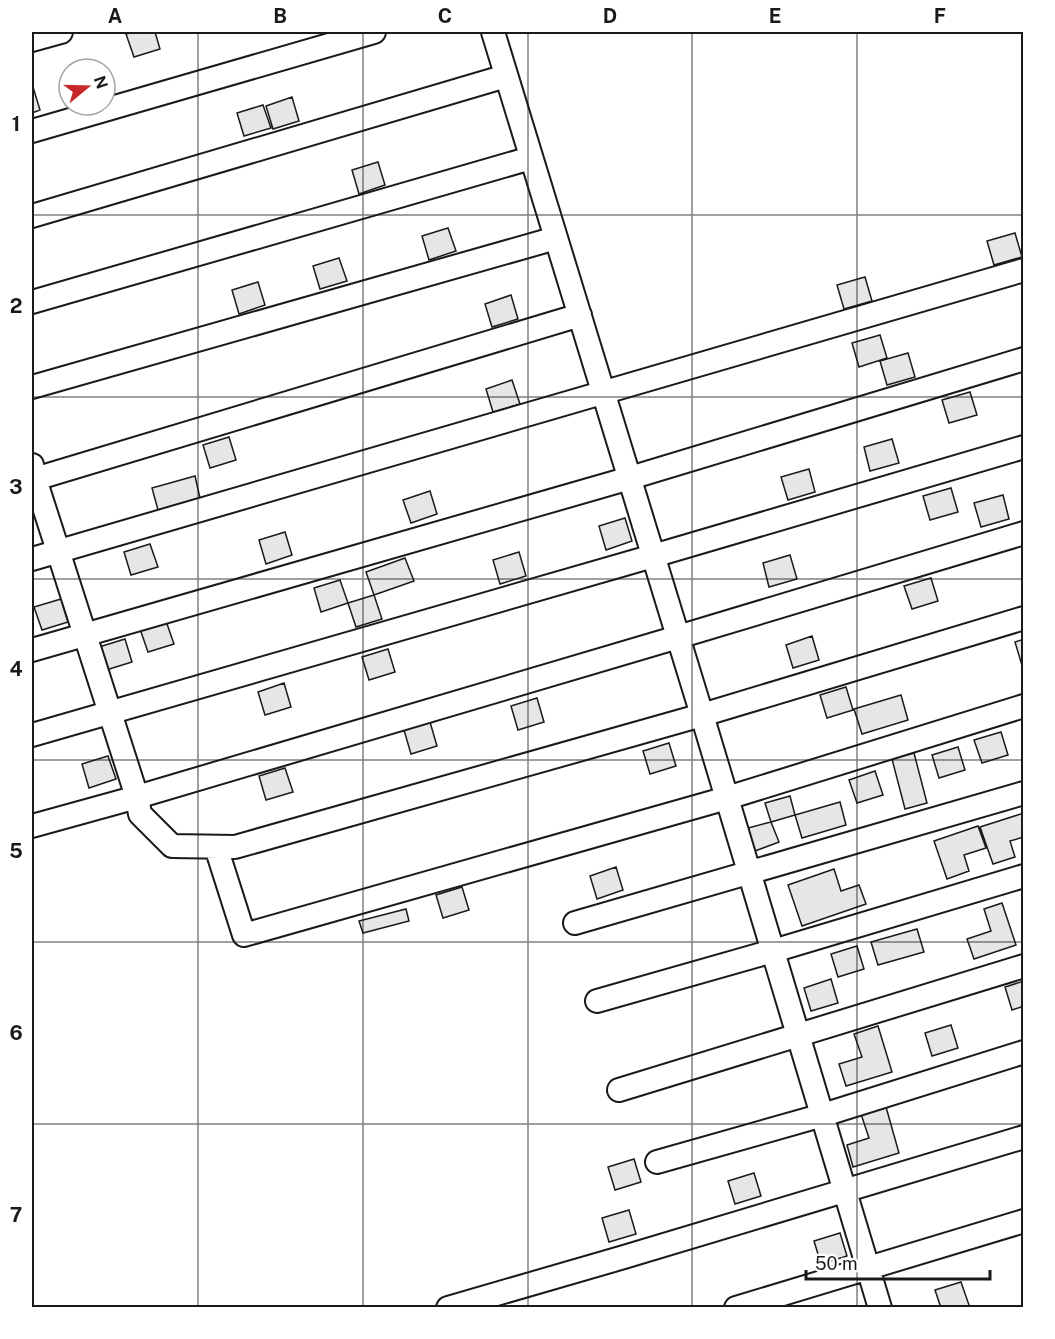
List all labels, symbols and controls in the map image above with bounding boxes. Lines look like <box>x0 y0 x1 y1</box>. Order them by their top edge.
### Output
text: A <box>108 4 122 28</box>
text: B <box>273 4 287 28</box>
text: C <box>438 4 452 28</box>
text: D <box>603 4 617 28</box>
text: E <box>769 4 781 28</box>
text: F <box>934 4 946 28</box>
north arrow <box>57 57 117 117</box>
text: N <box>90 73 112 91</box>
text: 1 <box>12 112 20 136</box>
text: 2 <box>10 294 22 318</box>
text: 3 <box>9 475 23 499</box>
text: 4 <box>9 657 23 681</box>
text: 5 <box>9 839 23 863</box>
text: 6 <box>9 1021 23 1045</box>
text: 7 <box>10 1203 22 1227</box>
scale bar <box>806 1243 990 1281</box>
text: 50 m <box>815 1253 858 1274</box>

